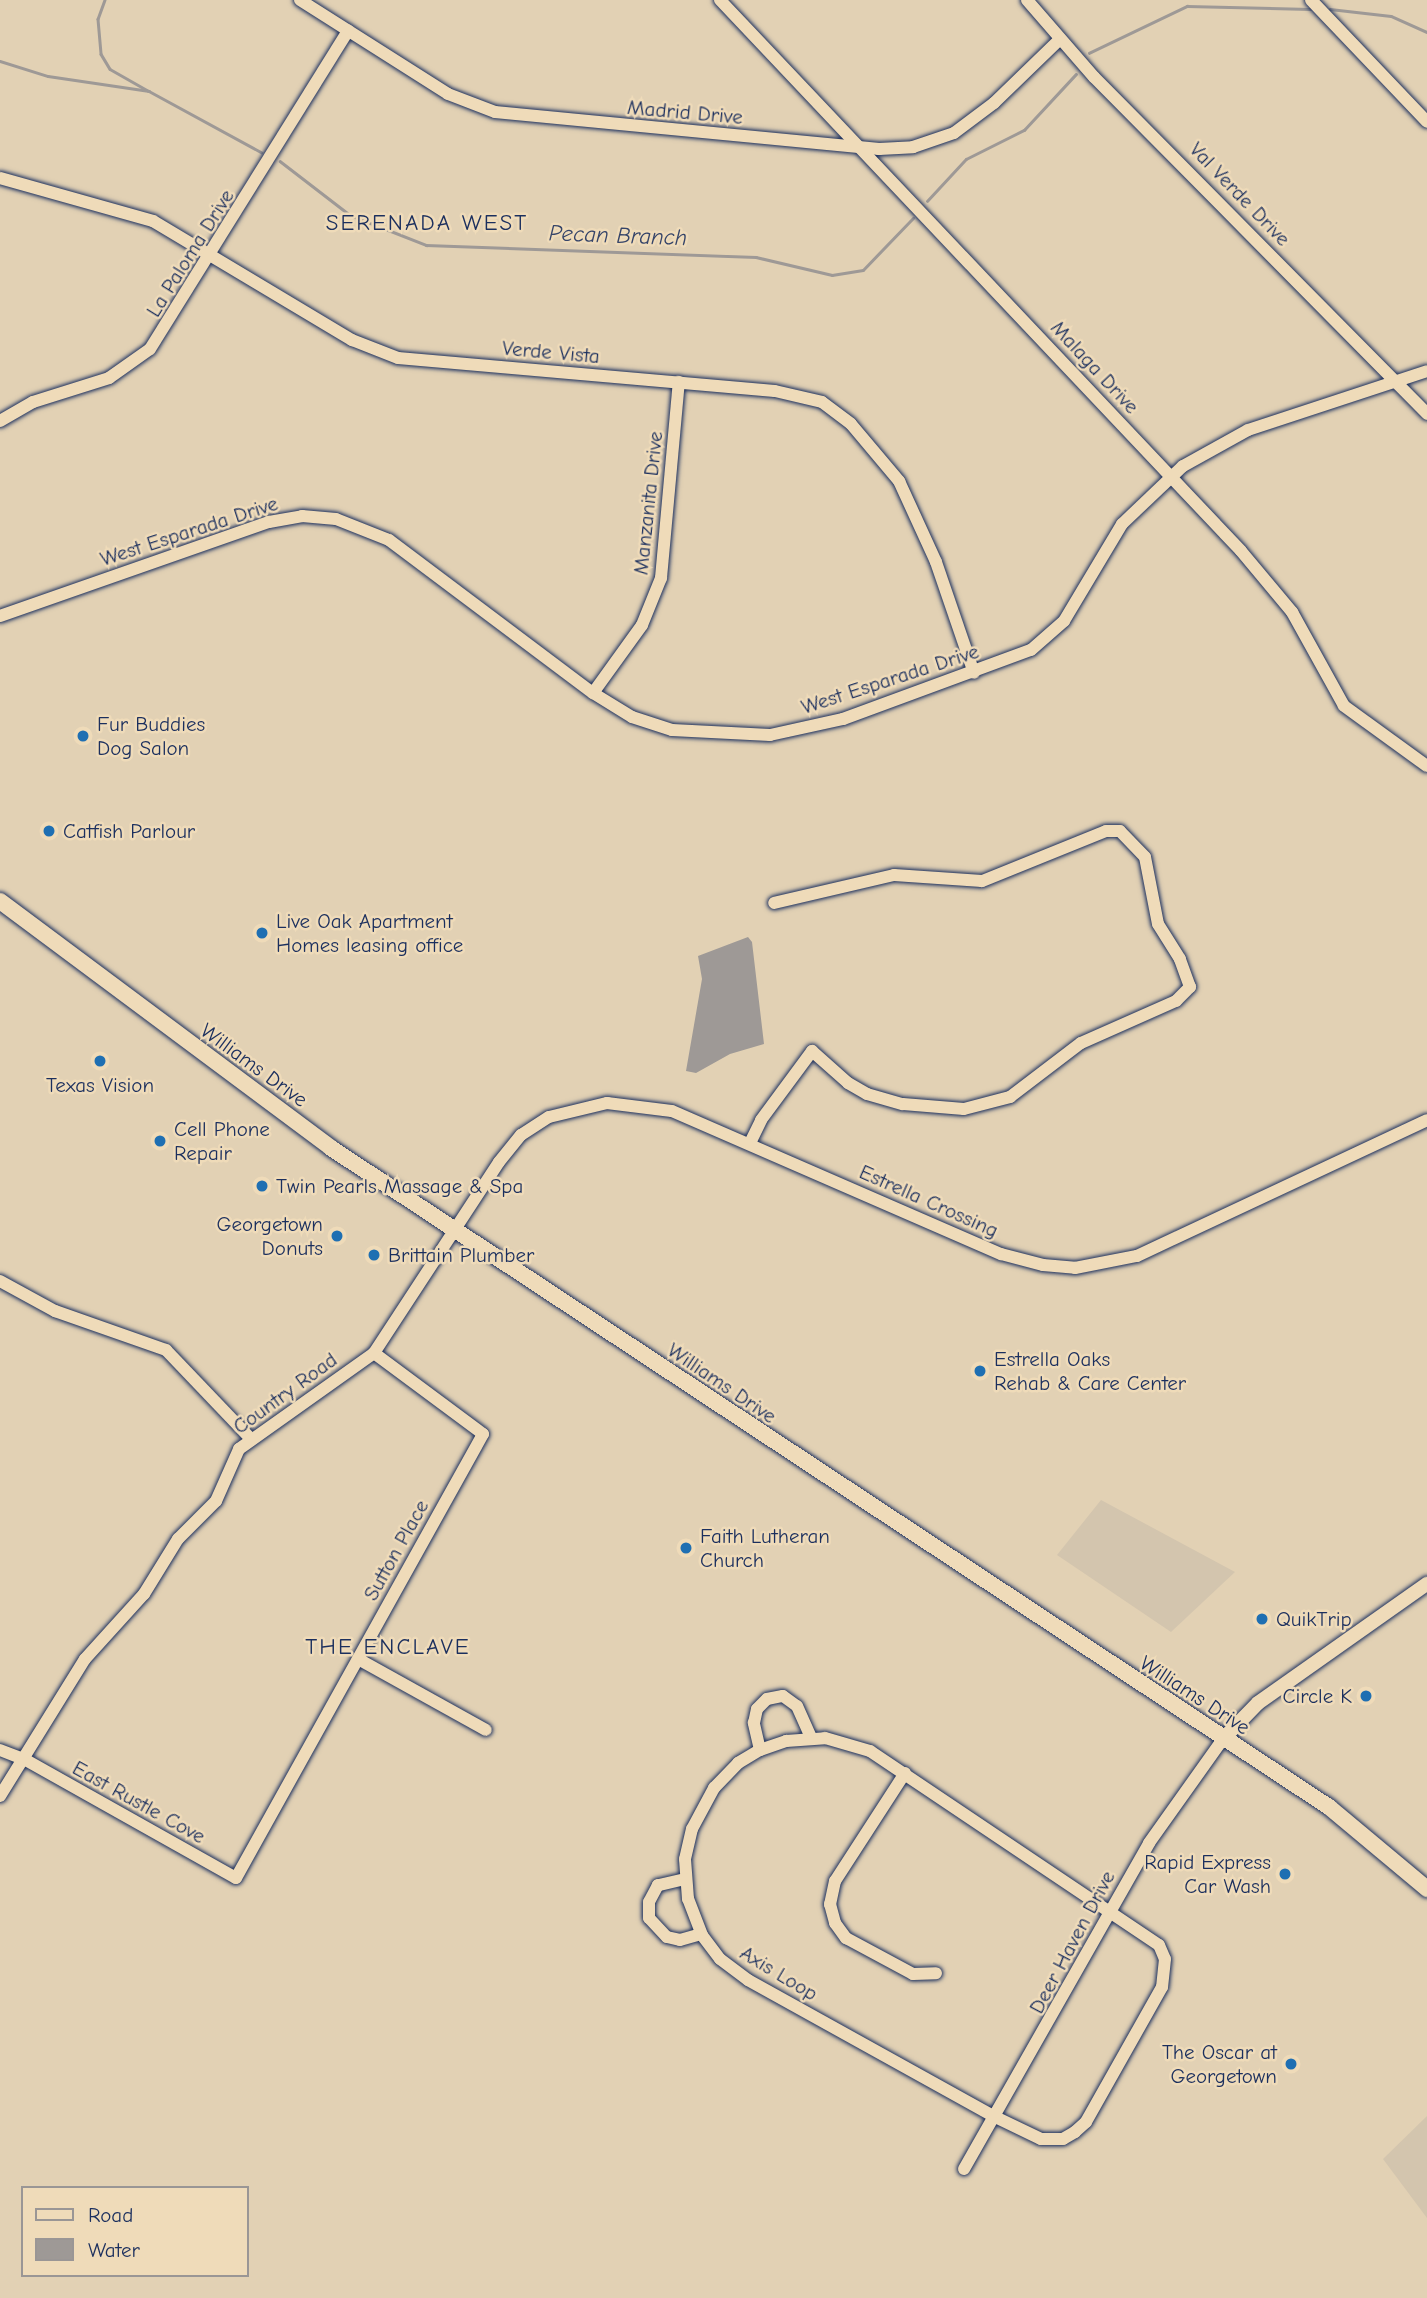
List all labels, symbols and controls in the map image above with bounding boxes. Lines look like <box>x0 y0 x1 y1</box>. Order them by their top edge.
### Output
street label: Madrid Drive <box>626 94 744 130</box>
street label: Val Verde Drive <box>1184 137 1296 251</box>
street label: La Paloma Drive <box>141 184 239 322</box>
district label: SERENADA WEST <box>327 209 527 237</box>
water label: Pecan Branch <box>548 220 688 252</box>
street label: Malaga Drive <box>1046 315 1144 419</box>
street label: Verde Vista <box>501 335 601 369</box>
street label: Manzanita Drive <box>628 430 668 576</box>
street label: West Esparada Drive <box>97 490 281 572</box>
street label: West Esparada Drive <box>798 638 982 720</box>
place label: Fur Buddies Dog Salon <box>97 711 205 761</box>
marker: Fur Buddies Dog Salon <box>75 728 91 744</box>
place label: Catfish Parlour <box>63 818 195 844</box>
marker: Catfish Parlour <box>41 823 57 839</box>
place label: Live Oak Apartment Homes leasing office <box>276 908 463 958</box>
marker: Live Oak Apartment Homes leasing office <box>254 925 270 941</box>
street label: Williams Drive <box>196 1018 312 1112</box>
marker: Texas Vision <box>92 1053 108 1069</box>
place label: Texas Vision <box>46 1072 154 1098</box>
place label: Cell Phone Repair <box>174 1116 270 1166</box>
marker: Cell Phone Repair <box>152 1133 168 1149</box>
street label: Estrella Crossing <box>855 1159 1003 1243</box>
place label: Twin Pearls Massage & Spa <box>276 1173 523 1199</box>
marker: Twin Pearls Massage & Spa <box>254 1178 270 1194</box>
place label: Georgetown Donuts <box>216 1211 323 1261</box>
marker: Georgetown Donuts <box>329 1228 345 1244</box>
place label: Brittain Plumber <box>388 1242 534 1268</box>
marker: Brittain Plumber <box>366 1247 382 1263</box>
street label: Williams Drive <box>663 1337 781 1429</box>
place label: Estrella Oaks Rehab & Care Center <box>994 1346 1186 1396</box>
street label: Country Road <box>228 1347 342 1439</box>
marker: Estrella Oaks Rehab & Care Center <box>972 1363 988 1379</box>
street label: Sutton Place <box>358 1495 434 1605</box>
place label: Faith Lutheran Church <box>700 1523 830 1573</box>
marker: Faith Lutheran Church <box>678 1540 694 1556</box>
place label: QuikTrip <box>1276 1606 1352 1632</box>
marker: QuikTrip <box>1254 1611 1270 1627</box>
district label: THE ENCLAVE <box>307 1633 469 1661</box>
street label: Williams Drive <box>1135 1650 1255 1740</box>
place label: Circle K <box>1283 1683 1352 1709</box>
marker: Circle K <box>1358 1688 1374 1704</box>
street label: East Rustle Cove <box>68 1755 210 1849</box>
place label: Rapid Express Car Wash <box>1144 1849 1271 1899</box>
street label: Deer Haven Drive <box>1024 1866 1120 2018</box>
marker: Rapid Express Car Wash <box>1277 1866 1293 1882</box>
street label: Axis Loop <box>736 1940 822 2006</box>
place label: The Oscar at Georgetown <box>1162 2039 1277 2089</box>
marker: The Oscar at Georgetown <box>1283 2056 1299 2072</box>
legend <box>21 2186 248 2277</box>
text: Road <box>88 2203 133 2227</box>
text: Water <box>88 2238 140 2262</box>

